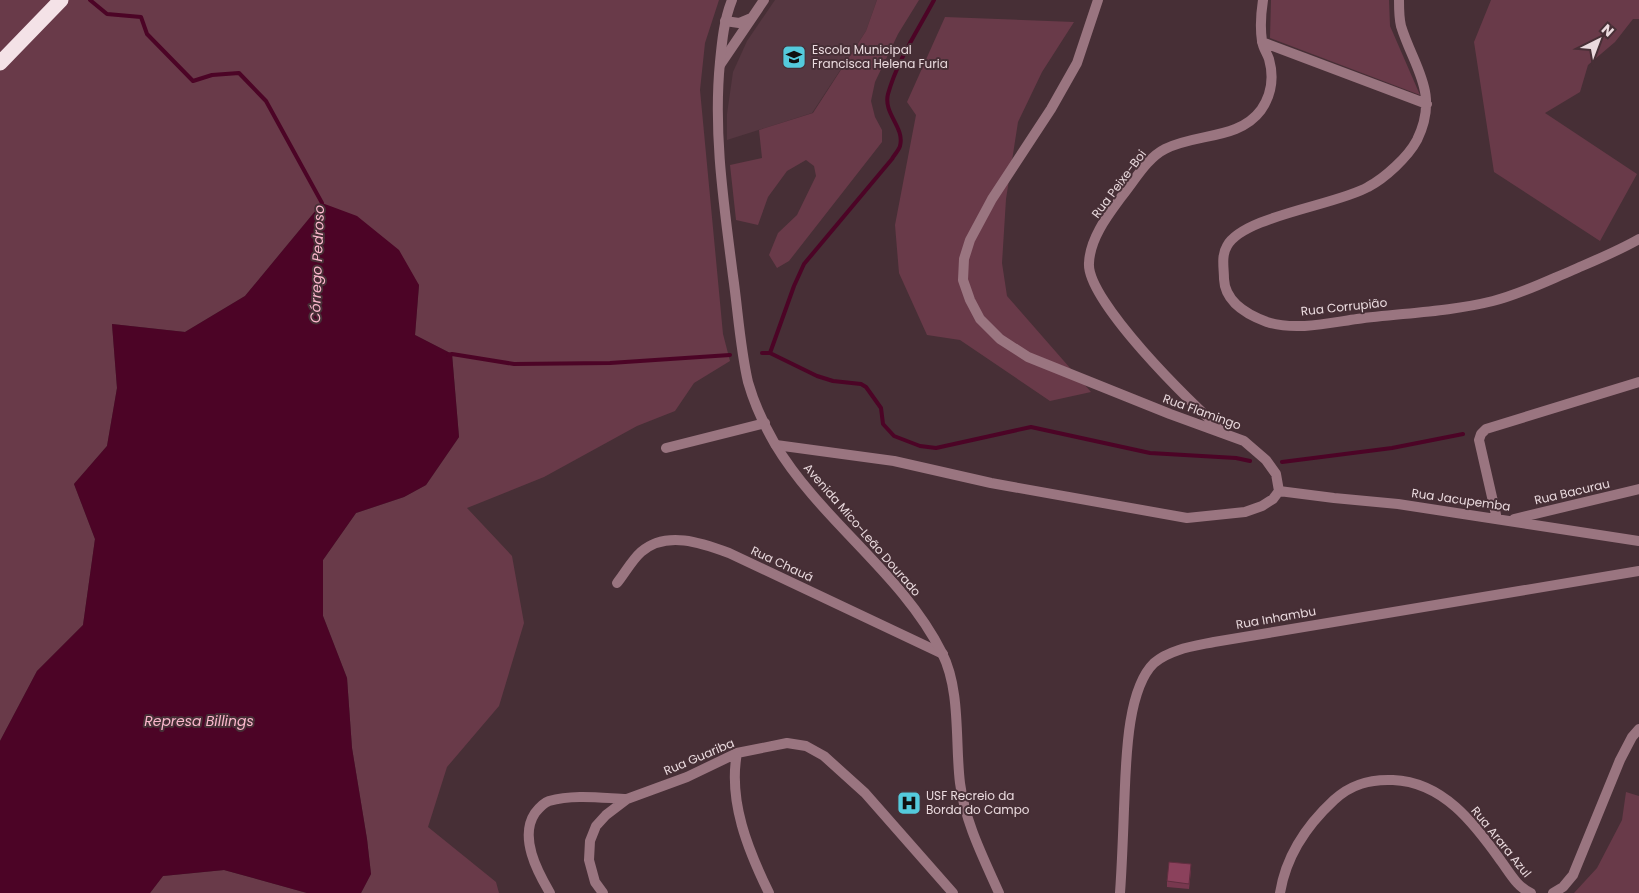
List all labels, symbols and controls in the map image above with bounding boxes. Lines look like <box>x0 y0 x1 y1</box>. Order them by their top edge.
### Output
north arrow <box>1574 15 1624 65</box>
text: N <box>1597 19 1618 41</box>
place label: Escola Municipal Francisca Helena Furia <box>812 41 948 72</box>
school or university icon: Escola Municipal Francisca Helena Furia <box>781 44 807 70</box>
street label: Rua Peixe-Boi <box>1087 146 1150 221</box>
water label: Córrego Pedroso <box>305 205 329 323</box>
street label: Rua Corrupião <box>1300 293 1388 319</box>
street label: Rua Flamingo <box>1161 389 1244 434</box>
street label: Avenida Mico-Leão Dourado <box>800 460 925 600</box>
street label: Rua Bacurau <box>1532 475 1611 508</box>
street label: Rua Jacupemba <box>1410 484 1512 515</box>
street label: Rua Chauá <box>748 542 816 585</box>
street label: Rua Inhambu <box>1235 602 1317 633</box>
water label: Represa Billings <box>144 711 254 731</box>
street label: Rua Guariba <box>661 734 737 779</box>
place label: USF Recreio da Borda do Campo <box>926 787 1030 818</box>
hospital icon: USF Recreio da Borda do Campo <box>896 790 922 816</box>
street label: Rua Arara Azul <box>1467 803 1535 881</box>

